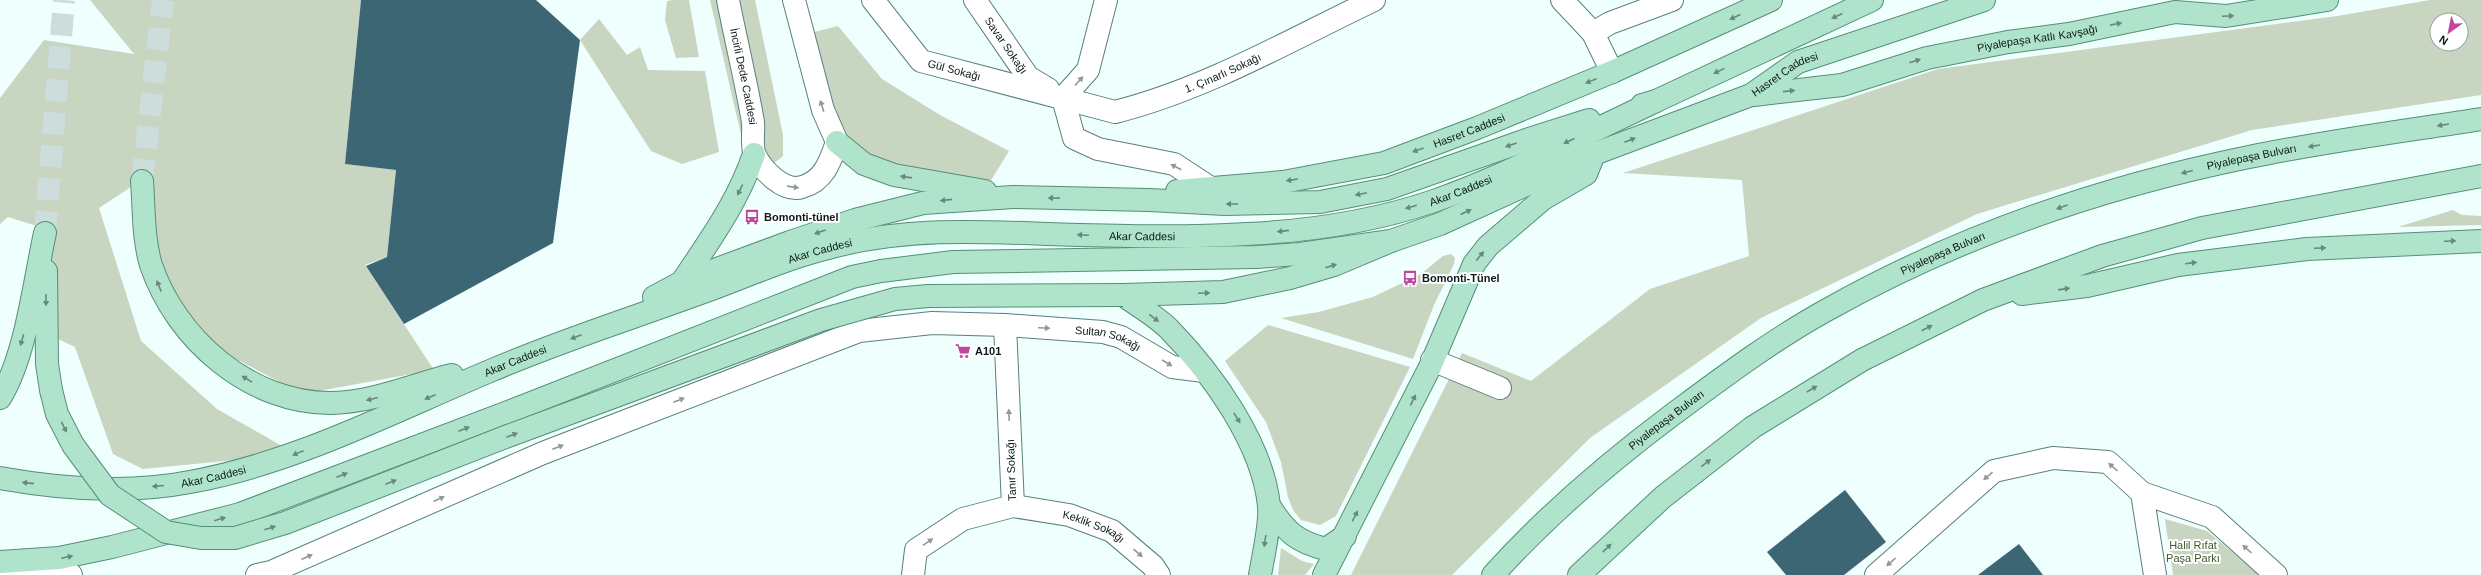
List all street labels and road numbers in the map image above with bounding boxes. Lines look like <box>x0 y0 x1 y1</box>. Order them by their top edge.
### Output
street label: Savar Sokağı <box>983 15 1030 76</box>
street label: Piyalepaşa Katlı Kavşağı <box>1976 22 2099 54</box>
street label: İncirli Dede Caddesi <box>728 27 759 125</box>
street label: Hasret Caddesi <box>1749 50 1819 99</box>
street label: 1. Çınarlı Sokağı <box>1183 51 1263 95</box>
street label: Gül Sokağı <box>926 57 982 82</box>
street label: Hasret Caddesi <box>1431 111 1506 150</box>
street label: Piyalepaşa Bulvarı <box>2206 142 2297 172</box>
street label: Akar Caddesi <box>1428 173 1494 208</box>
street label: Piyalepaşa Bulvarı <box>1899 229 1987 277</box>
street label: Akar Caddesi <box>1109 230 1175 242</box>
street label: Akar Caddesi <box>786 236 853 266</box>
street label: Sultan Sokağı <box>1075 324 1143 353</box>
street label: Akar Caddesi <box>482 343 548 379</box>
street label: Piyalepaşa Bulvarı <box>1626 387 1706 452</box>
street label: Tanır Sokağı <box>1004 439 1018 501</box>
street label: Akar Caddesi <box>180 463 247 490</box>
street label: Keklik Sokağı <box>1062 508 1127 545</box>

